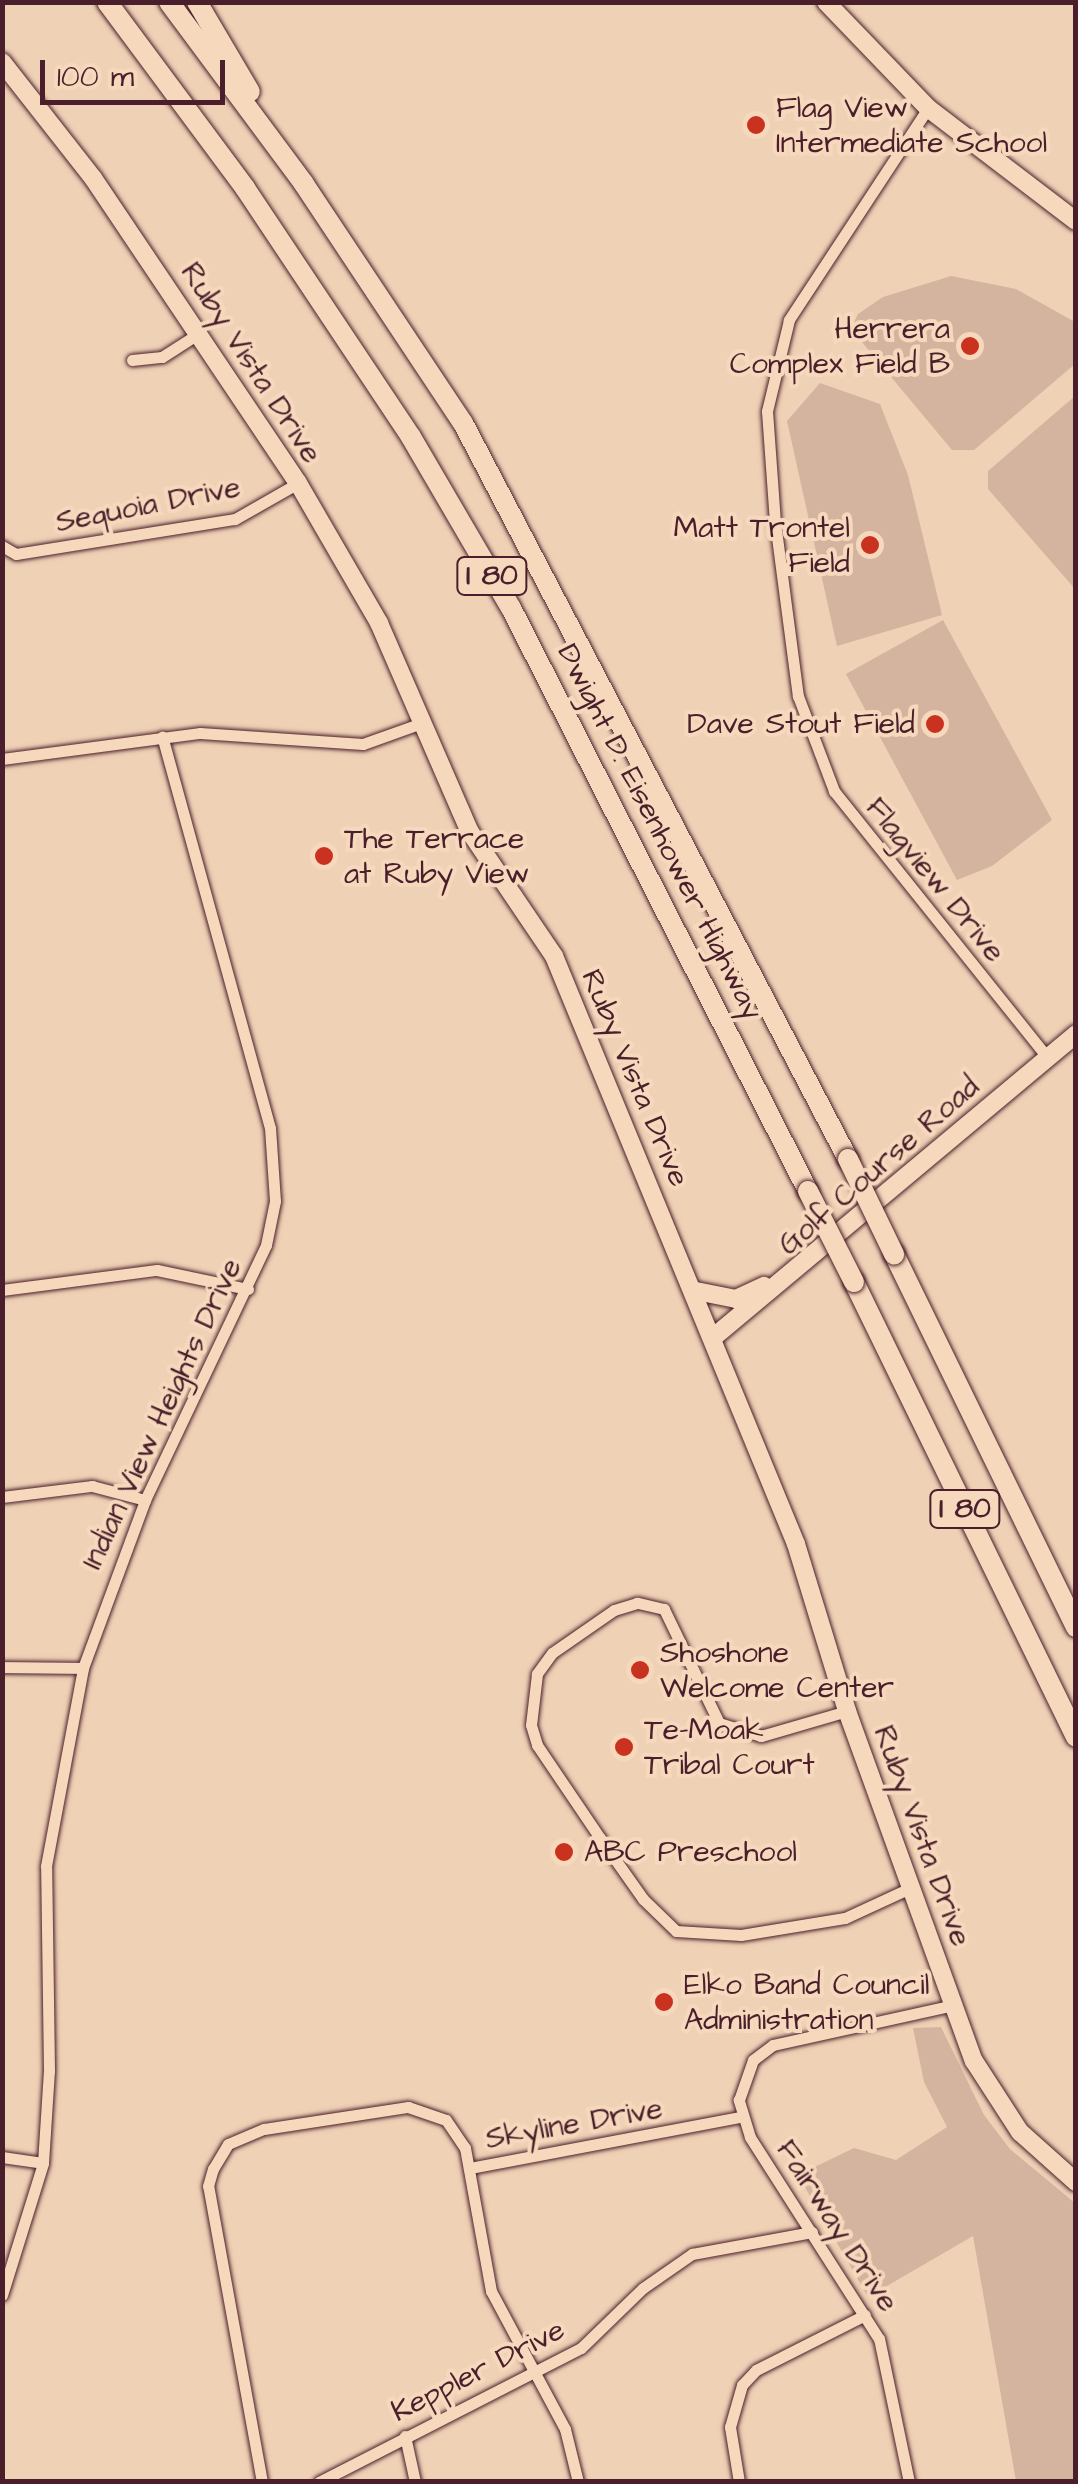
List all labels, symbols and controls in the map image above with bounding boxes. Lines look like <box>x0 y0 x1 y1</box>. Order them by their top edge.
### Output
scale bar <box>45 40 230 102</box>
text: 100 m <box>57 56 134 98</box>
place label: Flag View Intermediate School <box>776 90 1047 160</box>
marker: Flag View Intermediate School <box>745 114 767 136</box>
street label: Ruby Vista Drive <box>173 256 329 470</box>
place label: Herrera Complex Field B <box>730 311 950 382</box>
marker: Herrera Complex Field B <box>959 335 981 357</box>
street label: Sequoia Drive <box>53 469 243 541</box>
place label: Matt Trontel Field <box>673 510 850 580</box>
marker: Matt Trontel Field <box>859 534 881 556</box>
road number: I 80 <box>454 553 530 599</box>
street label: Dwight D. Eisenhower Highway <box>549 638 771 1026</box>
place label: Dave Stout Field <box>687 706 915 742</box>
marker: Dave Stout Field <box>924 713 946 735</box>
street label: Flagview Drive <box>858 791 1012 969</box>
place label: The Terrace at Ruby View <box>344 821 529 892</box>
marker: The Terrace at Ruby View <box>313 845 335 867</box>
street label: Ruby Vista Drive <box>573 964 697 1192</box>
street label: Golf Course Road <box>771 1069 987 1263</box>
street label: Indian View Heights Drive <box>74 1253 250 1575</box>
road number: I 80 <box>928 1486 1002 1532</box>
place label: Shoshone Welcome Center <box>660 1635 894 1706</box>
marker: Shoshone Welcome Center <box>629 1659 651 1681</box>
place label: Te-Moak Tribal Court <box>644 1712 815 1782</box>
street label: Ruby Vista Drive <box>865 1721 979 1951</box>
marker: Te-Moak Tribal Court <box>613 1736 635 1758</box>
place label: ABC Preschool <box>584 1834 797 1870</box>
marker: ABC Preschool <box>553 1841 575 1863</box>
place label: Elko Band Council Administration <box>684 1967 929 2038</box>
marker: Elko Band Council Administration <box>653 1991 675 2013</box>
street label: Skyline Drive <box>483 2091 665 2157</box>
street label: Fairway Drive <box>768 2133 906 2319</box>
street label: Keppler Drive <box>385 2312 571 2430</box>

